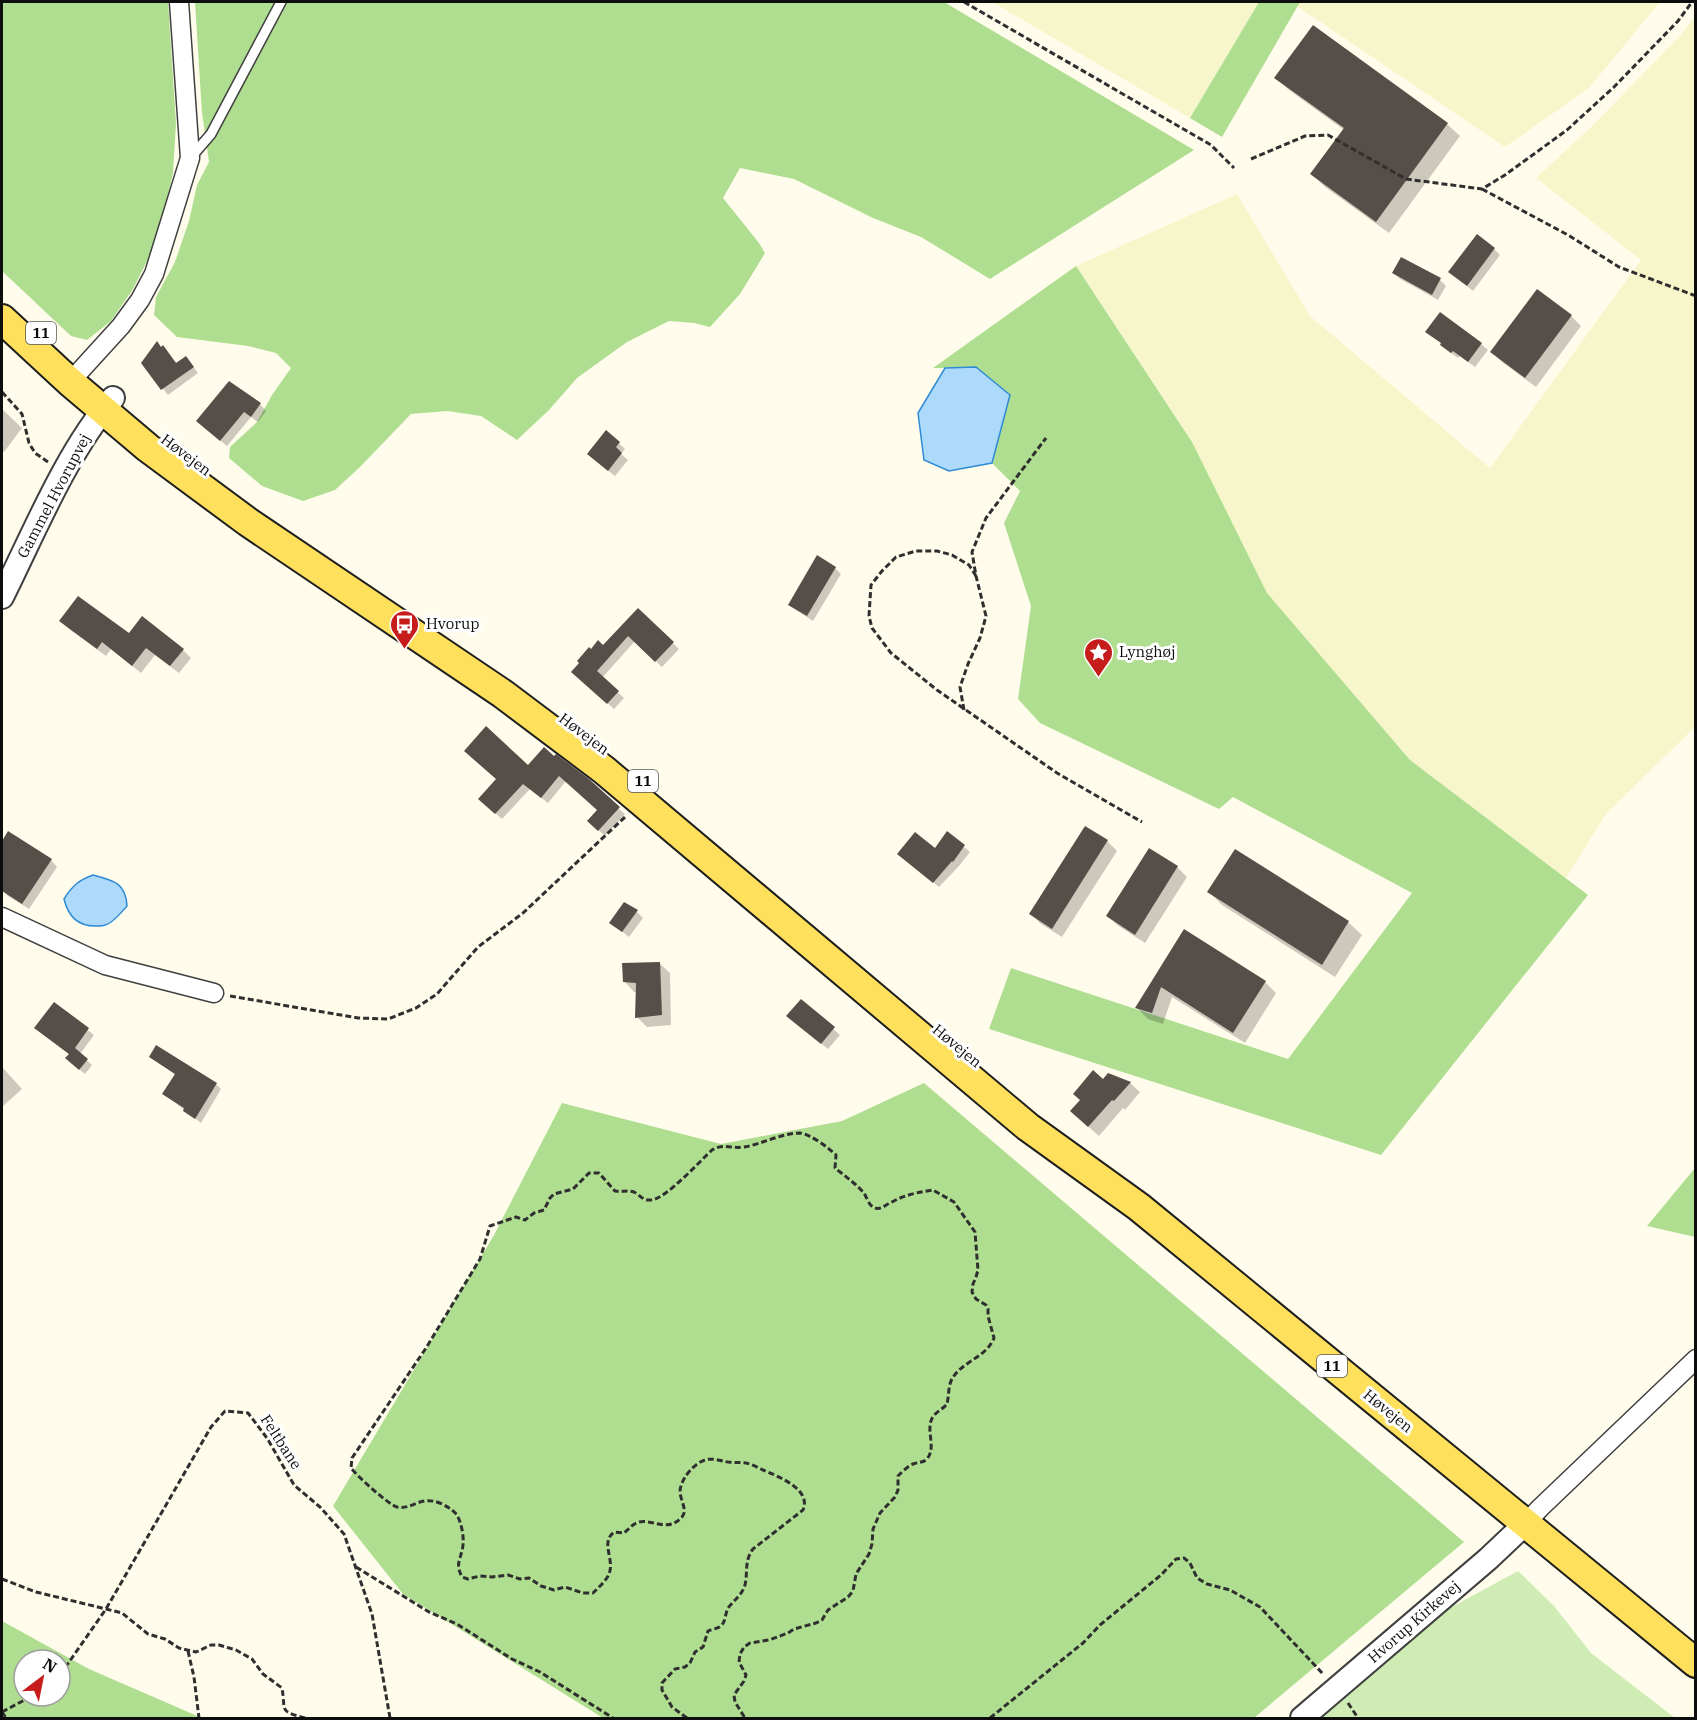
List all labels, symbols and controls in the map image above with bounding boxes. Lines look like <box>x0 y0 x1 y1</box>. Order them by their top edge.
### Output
road number: 11 <box>26 322 56 344</box>
street label: Høvejen <box>157 430 216 480</box>
street label: Gammel Hvorupvej <box>13 431 94 561</box>
bus stop icon: Hvorup <box>389 608 421 650</box>
place label: Hvorup <box>426 614 480 633</box>
place icon: Lynghøj <box>1082 636 1114 678</box>
place label: Lynghøj <box>1119 642 1176 661</box>
street label: Høvejen <box>555 709 614 759</box>
road number: 11 <box>628 770 658 792</box>
street label: Høvejen <box>929 1020 986 1072</box>
road number: 11 <box>1317 1355 1347 1377</box>
street label: Høvejen <box>1360 1385 1417 1437</box>
street label: Feltbane <box>257 1411 306 1473</box>
street label: Hvorup Kirkevej <box>1364 1576 1464 1667</box>
north arrow <box>12 1648 72 1708</box>
text: N <box>39 1653 61 1677</box>

